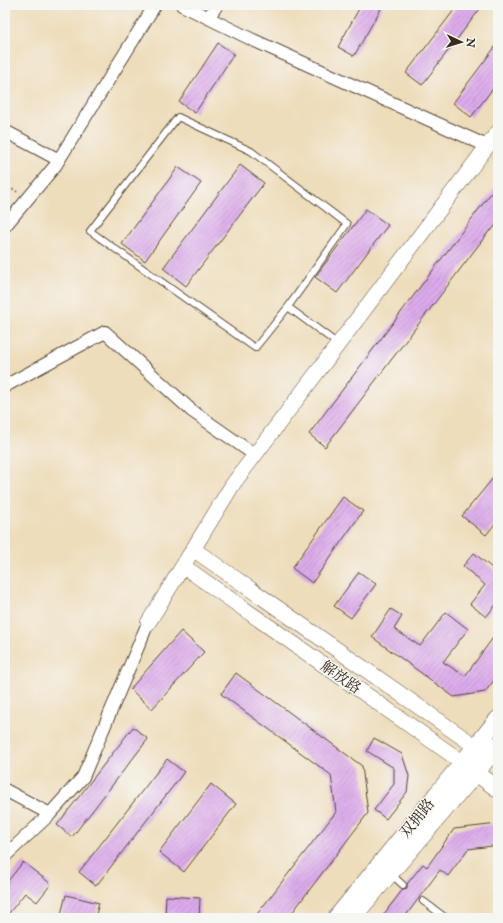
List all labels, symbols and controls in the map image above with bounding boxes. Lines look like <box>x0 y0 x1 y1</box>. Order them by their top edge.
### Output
north arrow <box>441 22 481 62</box>
text: N <box>463 36 477 48</box>
street label: 解放路 <box>317 657 365 698</box>
street label: 双拥路 <box>396 795 439 842</box>

